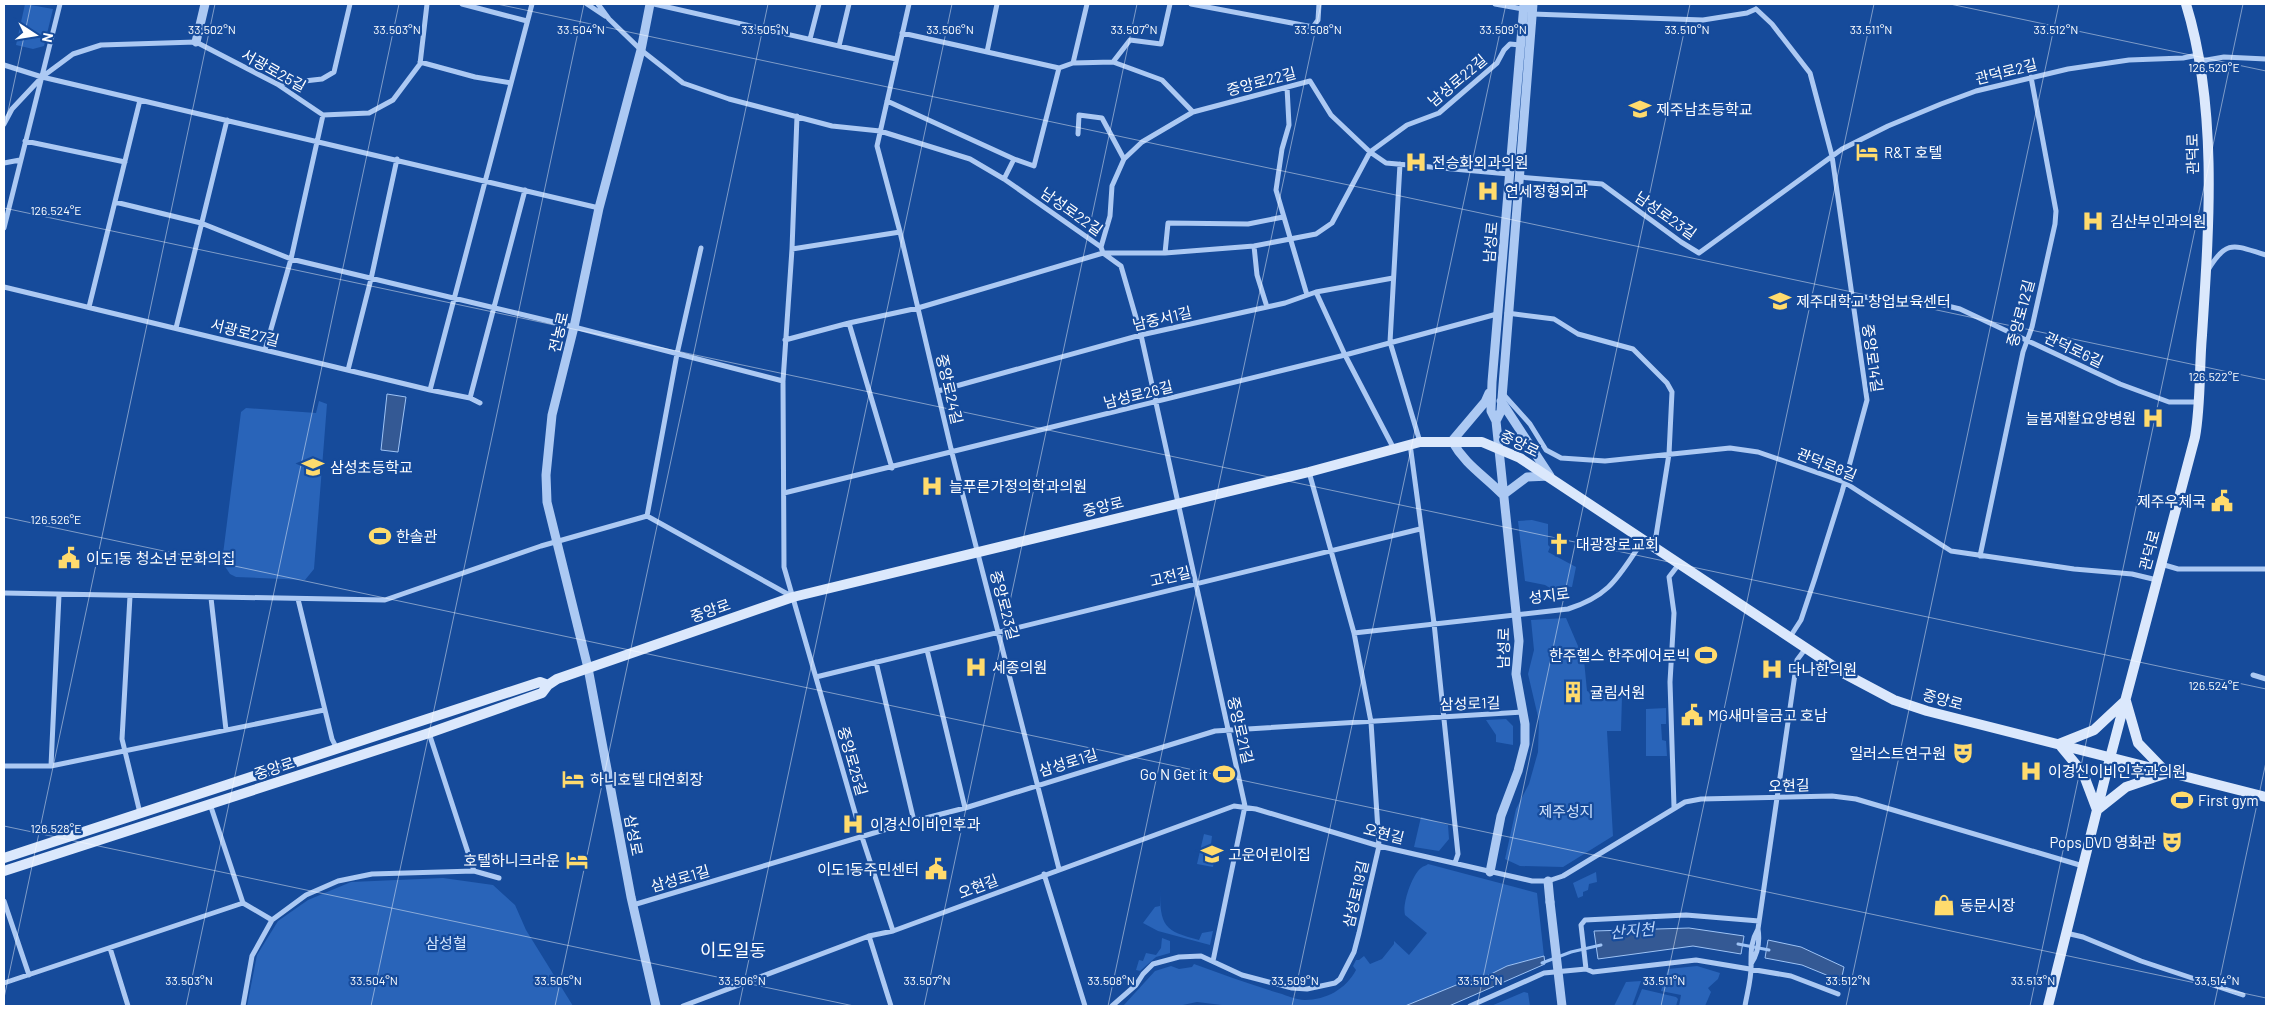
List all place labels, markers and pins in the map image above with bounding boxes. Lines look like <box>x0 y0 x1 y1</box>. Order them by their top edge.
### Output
school or university icon: 제주남초등학교 <box>1627 96 1653 122</box>
place label: 제주남초등학교 <box>1656 100 1753 118</box>
hotel icon: R&T 호텔 <box>1854 139 1880 165</box>
place label: R&T 호텔 <box>1884 143 1942 161</box>
hospital icon: 전승화외과의원 <box>1403 149 1429 175</box>
place label: 전승화외과의원 <box>1432 153 1529 171</box>
hospital icon: 연세정형외과 <box>1475 178 1501 204</box>
place label: 연세정형외과 <box>1505 182 1588 200</box>
hospital icon: 김산부인과의원 <box>2080 208 2106 234</box>
place label: 김산부인과의원 <box>2110 212 2207 230</box>
school or university icon: 제주대학교 창업보육센터 <box>1767 288 1793 314</box>
place label: 제주대학교 창업보육센터 <box>1796 292 1951 310</box>
hospital icon: 늘봄재활요양병원 <box>2140 405 2166 431</box>
place label: 늘봄재활요양병원 <box>2026 409 2136 427</box>
school or university icon: 삼성초등학교 <box>300 454 326 480</box>
place label: 삼성초등학교 <box>330 458 413 476</box>
hospital icon: 늘푸른가정의학과의원 <box>919 473 945 499</box>
place label: 늘푸른가정의학과의원 <box>949 477 1087 495</box>
public building icon: 제주우체국 <box>2209 488 2235 514</box>
place label: 제주우체국 <box>2137 492 2206 510</box>
sports icon: 한솔관 <box>367 523 393 549</box>
place label: 한솔관 <box>396 527 438 545</box>
church icon: 대광장로교회 <box>1546 531 1572 557</box>
place label: 대광장로교회 <box>1576 535 1659 553</box>
public building icon: 이도1동 청소년 문화의집 <box>56 545 82 571</box>
place label: 이도1동 청소년 문화의집 <box>86 549 235 567</box>
sports icon: 한주헬스 한주에어로빅 <box>1693 642 1719 668</box>
place label: 한주헬스 한주에어로빅 <box>1549 646 1690 664</box>
hospital icon: 세종의원 <box>963 654 989 680</box>
hospital icon: 다나한의원 <box>1759 656 1785 682</box>
place label: 세종의원 <box>992 658 1047 676</box>
place label: 다나한의원 <box>1788 660 1857 678</box>
building icon: 귤림서원 <box>1560 679 1586 705</box>
place label: 귤림서원 <box>1590 683 1645 701</box>
public building icon: MG새마을금고 호남 <box>1679 702 1705 728</box>
place label: MG새마을금고 호남 <box>1708 706 1828 724</box>
theatre icon: 일러스트연구원 <box>1950 740 1976 766</box>
place label: 일러스트연구원 <box>1849 744 1946 762</box>
hospital icon: 이경신이비인후과의원 <box>2018 758 2044 784</box>
sports icon: Go N Get it <box>1211 761 1237 787</box>
place label: 이경신이비인후과의원 <box>2048 762 2186 780</box>
place label: Go N Get it <box>1140 765 1208 783</box>
hotel icon: 하니호텔 대연회장 <box>560 766 586 792</box>
place label: 하니호텔 대연회장 <box>590 770 704 788</box>
sports icon: First gym <box>2169 787 2195 813</box>
place label: First gym <box>2198 791 2259 809</box>
hospital icon: 이경신이비인후과 <box>840 811 866 837</box>
place label: 이경신이비인후과 <box>870 815 981 833</box>
theatre icon: Pops DVD 영화관 <box>2159 829 2185 855</box>
place label: Pops DVD 영화관 <box>2049 833 2156 851</box>
school or university icon: 고운어린이집 <box>1199 841 1225 867</box>
place label: 고운어린이집 <box>1228 845 1311 863</box>
hotel icon: 호텔하니크라운 <box>564 847 590 873</box>
place label: 호텔하니크라운 <box>463 851 560 869</box>
public building icon: 이도1동주민센터 <box>923 856 949 882</box>
place label: 이도1동주민센터 <box>817 860 919 878</box>
shop icon: 동문시장 <box>1931 892 1957 918</box>
place label: 동문시장 <box>1960 896 2015 914</box>

